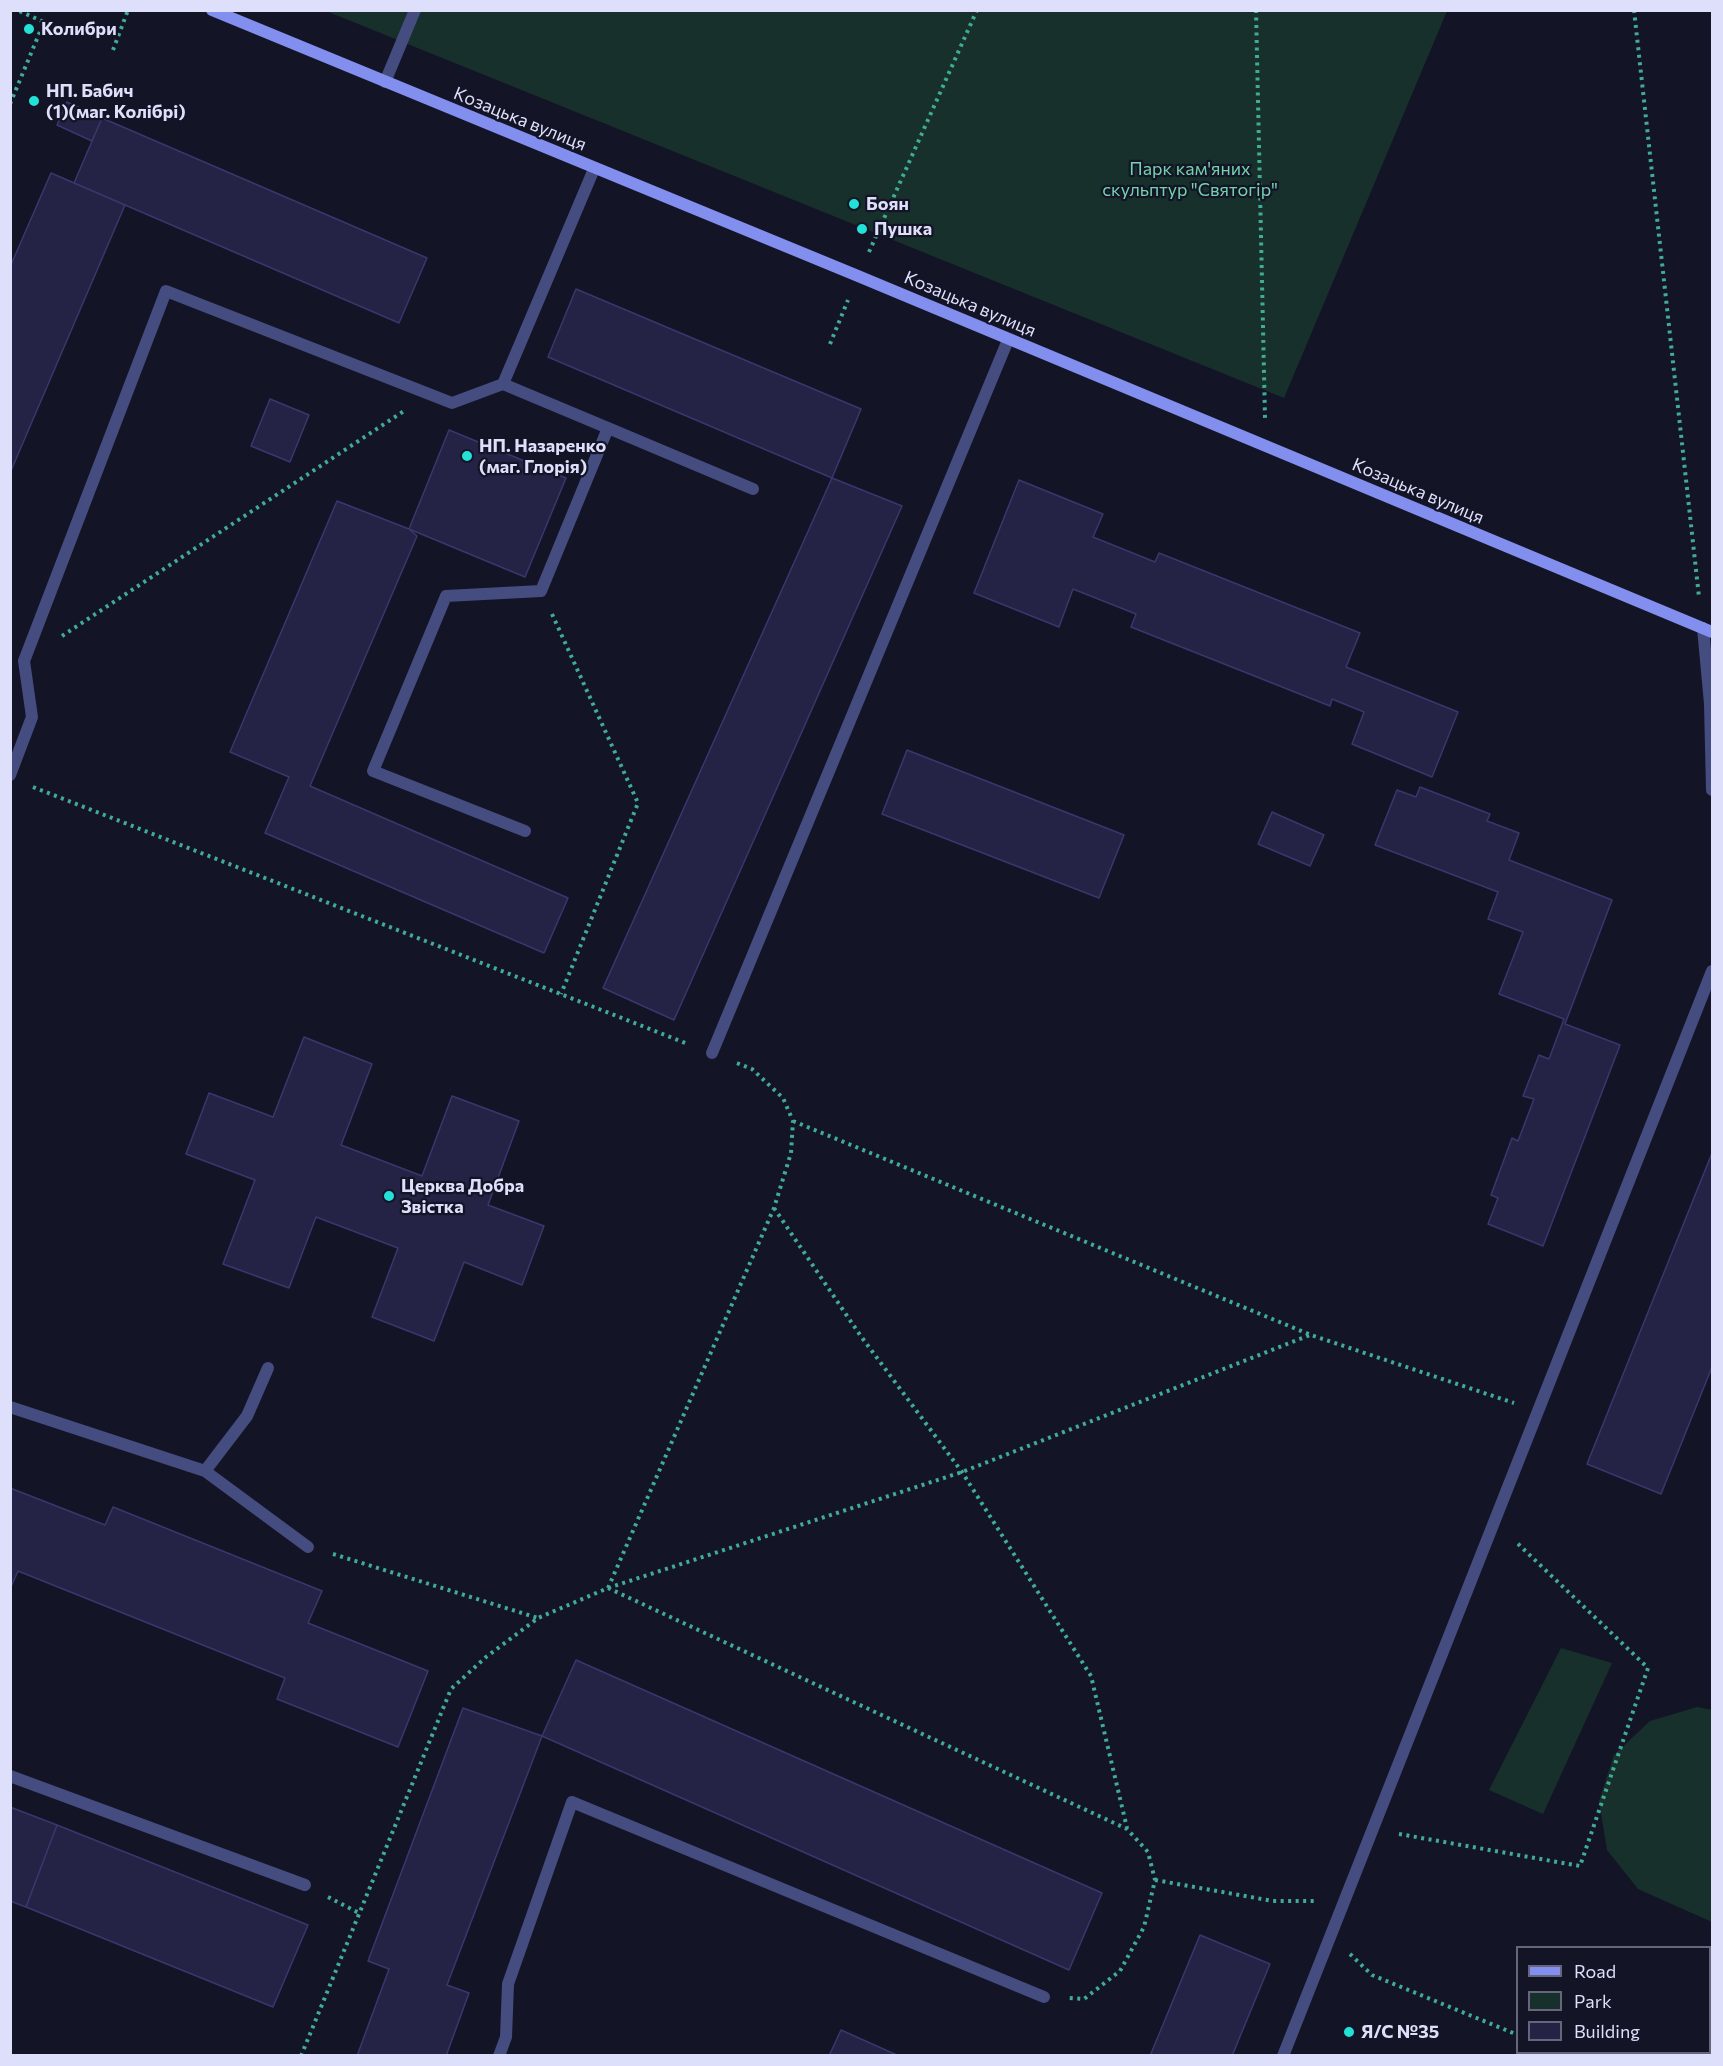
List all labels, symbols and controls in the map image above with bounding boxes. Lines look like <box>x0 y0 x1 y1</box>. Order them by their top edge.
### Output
place label: Колибри <box>41 18 117 40</box>
marker: Колибри <box>22 22 36 36</box>
place label: НП. Бабич (1)(маг. Колібрі) <box>46 80 186 122</box>
street label: Козацька вулиця <box>450 83 590 155</box>
marker: НП. Бабич (1)(маг. Колібрі) <box>27 94 41 108</box>
park label: Парк кам'яних скульптур "Святогір" <box>1102 158 1278 201</box>
place label: Боян <box>866 193 909 215</box>
marker: Боян <box>847 197 861 211</box>
place label: Пушка <box>874 218 932 240</box>
marker: Пушка <box>855 222 869 236</box>
street label: Козацька вулиця <box>901 266 1039 342</box>
place label: НП. Назаренко (маг. Глорія) <box>479 435 606 478</box>
marker: НП. Назаренко (маг. Глорія) <box>460 449 474 463</box>
street label: Козацька вулиця <box>1349 453 1487 529</box>
place label: Церква Добра Звістка <box>401 1175 524 1218</box>
marker: Церква Добра Звістка <box>382 1189 396 1203</box>
legend <box>1516 1946 1711 2054</box>
text: Road <box>1574 1960 1616 1982</box>
text: Park <box>1574 1990 1612 2012</box>
text: Building <box>1574 2020 1640 2042</box>
place label: Я/С №35 <box>1361 2021 1439 2043</box>
marker: Я/С №35 <box>1342 2025 1356 2039</box>

